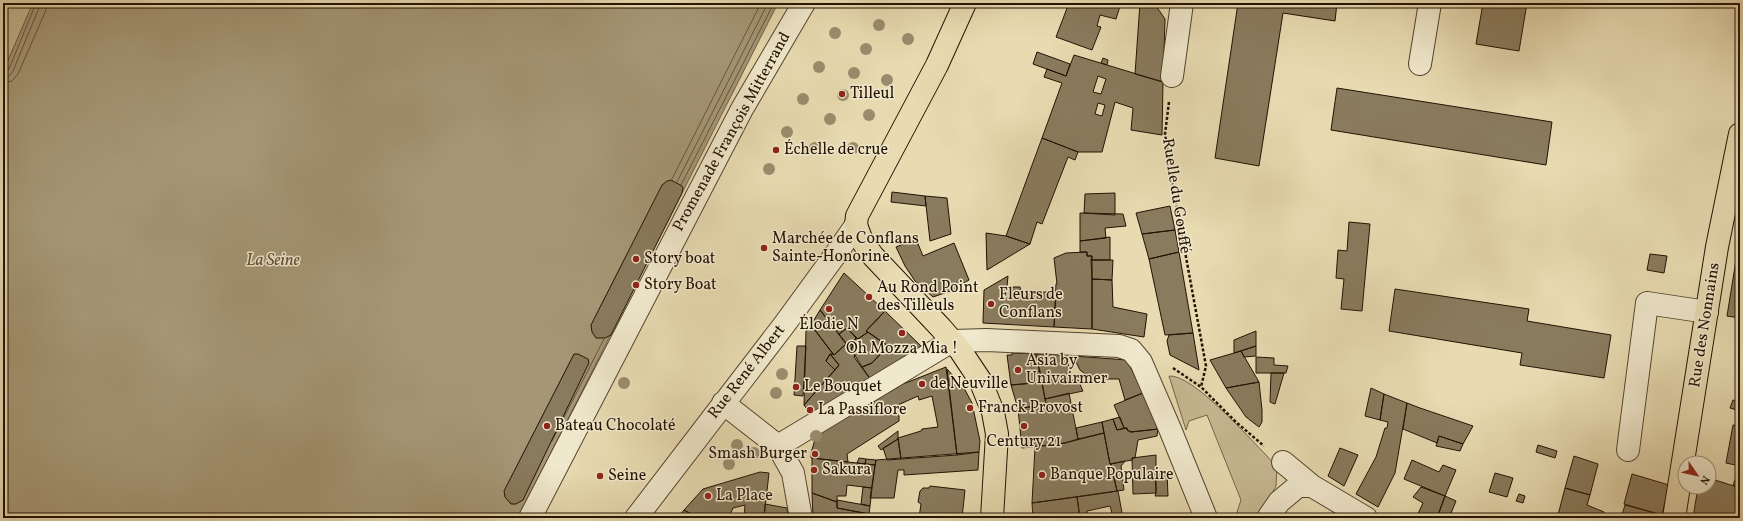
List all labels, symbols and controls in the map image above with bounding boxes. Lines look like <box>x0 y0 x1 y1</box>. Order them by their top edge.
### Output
street label: Promenade François Mitterrand <box>668 28 796 236</box>
place label: Tilleul <box>850 83 895 105</box>
marker: Tilleul <box>837 89 847 99</box>
street label: Ruelle du Gouffé <box>1156 137 1196 255</box>
place label: Échelle de crue <box>784 139 888 161</box>
marker: Échelle de crue <box>771 145 781 155</box>
place label: Marchée de Conflans Sainte-Honorine <box>772 228 919 268</box>
marker: Marchée de Conflans Sainte-Honorine <box>759 243 769 253</box>
place label: Story boat <box>644 248 716 270</box>
water label: La Seine <box>246 249 301 272</box>
marker: Story boat <box>631 254 641 264</box>
street label: Rue des Nonnains <box>1684 261 1726 389</box>
place label: Story Boat <box>644 274 717 296</box>
place label: Au Rond Point des Tilleuls <box>877 277 979 317</box>
marker: Story Boat <box>631 280 641 290</box>
place label: Fleurs de Conflans <box>999 284 1063 324</box>
marker: Au Rond Point des Tilleuls <box>864 292 874 302</box>
marker: Fleurs de Conflans <box>986 299 996 309</box>
marker: Élodie N <box>824 304 834 314</box>
place label: Élodie N <box>799 314 859 336</box>
street label: Rue René Albert <box>703 320 791 424</box>
marker: Oh Mozza Mia ! <box>897 328 907 338</box>
place label: Oh Mozza Mia ! <box>846 338 958 360</box>
place label: Asia by Univairmer <box>1026 350 1108 390</box>
marker: Asia by Univairmer <box>1013 365 1023 375</box>
place label: de Neuville <box>930 373 1008 395</box>
place label: Le Bouquet <box>804 376 883 398</box>
marker: de Neuville <box>917 379 927 389</box>
marker: Le Bouquet <box>791 382 801 392</box>
place label: Franck Provost <box>978 397 1083 419</box>
place label: La Passiflore <box>818 399 907 421</box>
marker: Franck Provost <box>965 403 975 413</box>
marker: La Passiflore <box>805 405 815 415</box>
place label: Bateau Chocolaté <box>555 415 675 437</box>
marker: Bateau Chocolaté <box>542 421 552 431</box>
marker: Century 21 <box>1019 421 1029 431</box>
place label: Century 21 <box>986 431 1062 453</box>
place label: Smash Burger <box>708 443 807 465</box>
marker: Smash Burger <box>810 449 820 459</box>
north arrow <box>1677 455 1717 495</box>
place label: Sakura <box>822 459 871 481</box>
place label: Banque Populaire <box>1050 464 1174 486</box>
place label: Seine <box>608 465 646 487</box>
marker: Sakura <box>809 465 819 475</box>
marker: Banque Populaire <box>1037 470 1047 480</box>
marker: Seine <box>595 471 605 481</box>
text: N <box>1696 472 1713 487</box>
place label: La Place <box>716 485 773 507</box>
marker: La Place <box>703 491 713 501</box>

